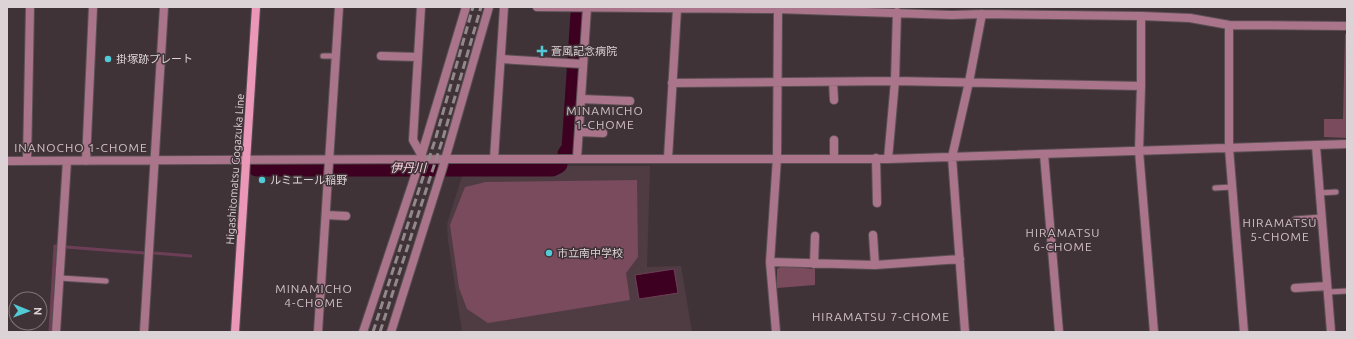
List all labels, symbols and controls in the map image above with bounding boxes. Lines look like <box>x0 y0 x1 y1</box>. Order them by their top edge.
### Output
marker: 蒼風記念病院 <box>536 45 548 57</box>
place label: 蒼風記念病院 <box>551 45 617 57</box>
place label: 掛塚跡プレート <box>116 53 193 65</box>
marker: 掛塚跡プレート <box>103 54 113 64</box>
street label: Higashitomatsu Gogazuka Line <box>224 93 246 245</box>
district label: MINAMICHO 1-CHOME <box>566 104 644 131</box>
district label: INANOCHO 1-CHOME <box>14 141 148 154</box>
water label: 伊丹川 <box>390 161 428 174</box>
place label: ルミエール稲野 <box>270 174 347 186</box>
marker: ルミエール稲野 <box>257 175 267 185</box>
district label: HIRAMATSU 5-CHOME <box>1243 216 1317 243</box>
district label: HIRAMATSU 6-CHOME <box>1026 226 1100 253</box>
place label: 市立南中学校 <box>557 247 623 259</box>
marker: 市立南中学校 <box>544 248 554 258</box>
district label: MINAMICHO 4-CHOME <box>275 282 353 309</box>
north arrow <box>8 291 48 331</box>
text: N <box>32 307 44 315</box>
district label: HIRAMATSU 7-CHOME <box>812 310 950 323</box>

